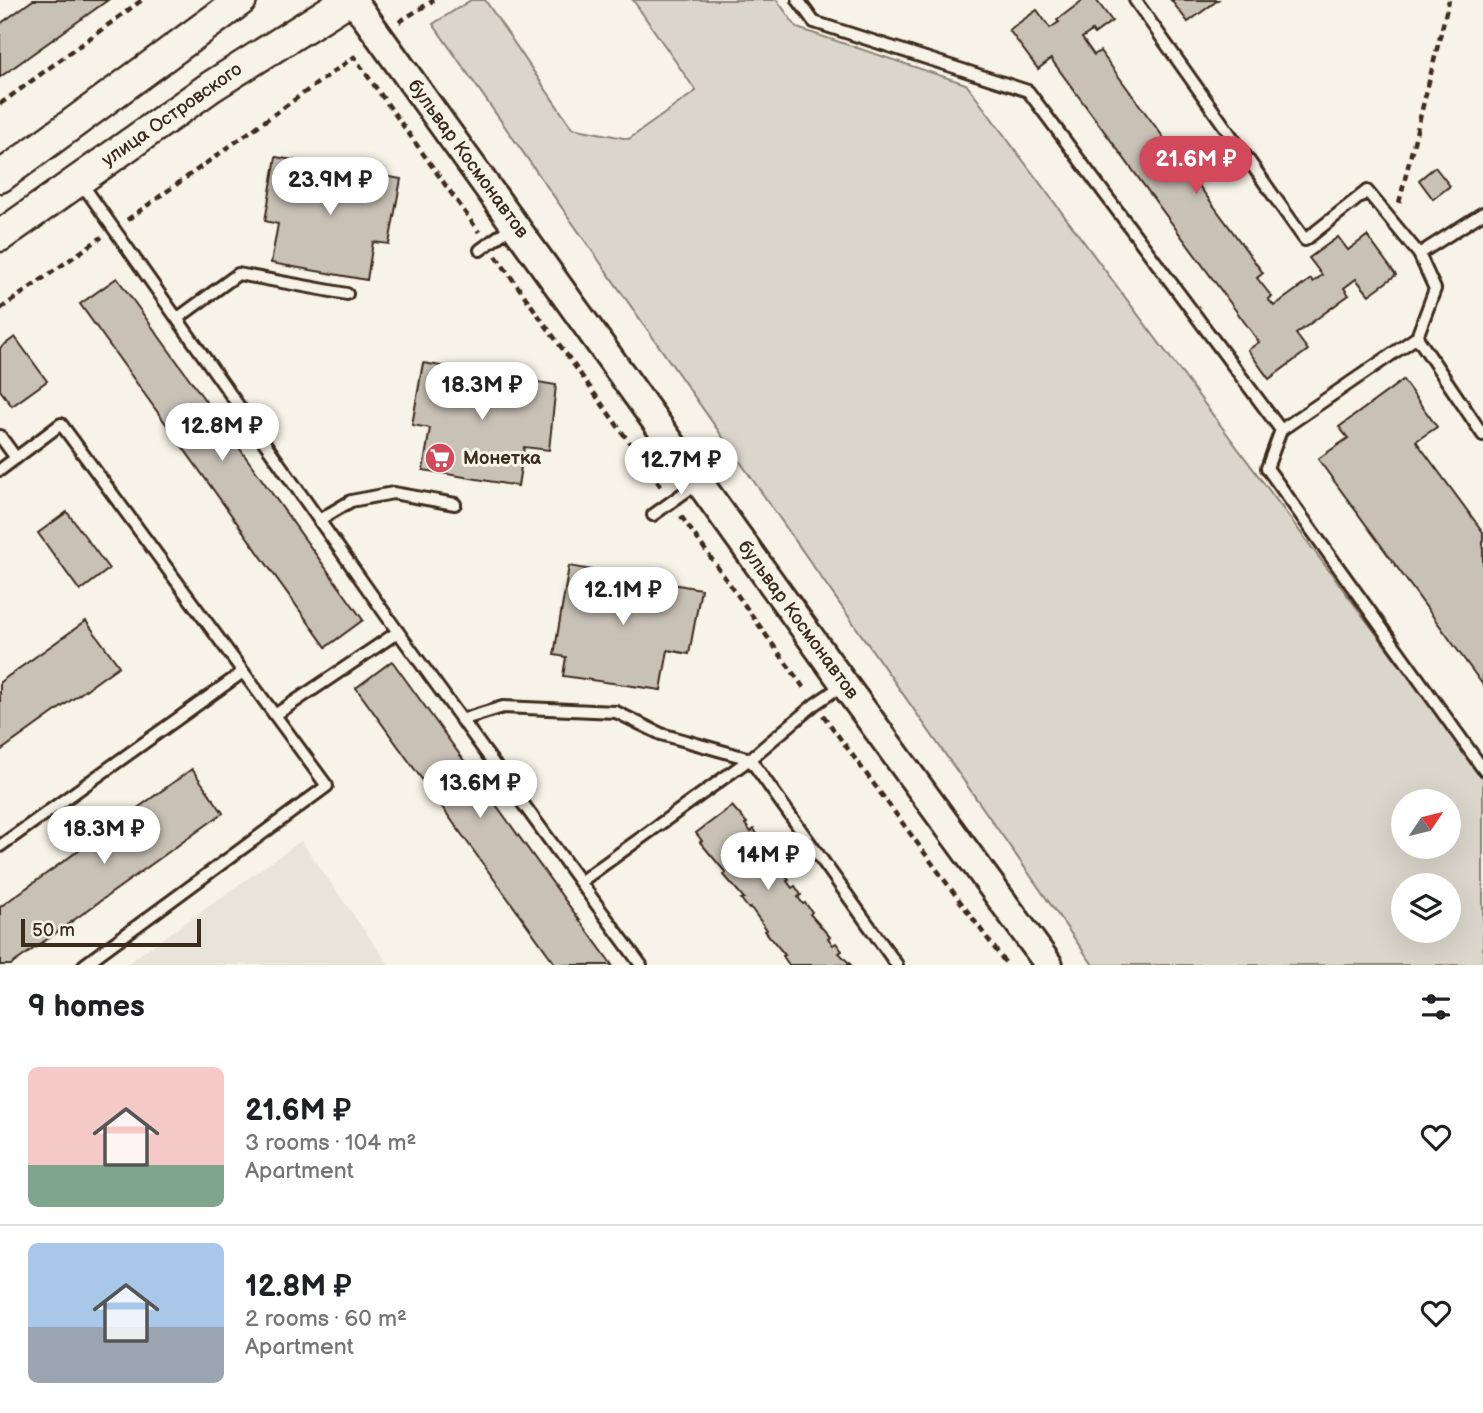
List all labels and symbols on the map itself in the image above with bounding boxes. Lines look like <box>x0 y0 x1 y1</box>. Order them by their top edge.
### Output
street label: улица Островского <box>97 58 247 172</box>
street label: бульвар Космонавтов <box>403 75 533 243</box>
pin: 21.6M ₽ <box>1131 136 1261 196</box>
pin: 23.9M ₽ <box>265 158 395 217</box>
pin: 18.3M ₽ <box>417 362 547 422</box>
pin: 12.8M ₽ <box>157 404 287 463</box>
pin: 12.7M ₽ <box>616 438 746 497</box>
supermarket icon: Монетка <box>423 441 457 475</box>
place label: Монетка <box>463 447 542 470</box>
street label: бульвар Космонавтов <box>733 536 863 704</box>
pin: 12.1M ₽ <box>558 568 688 627</box>
pin: 13.6M ₽ <box>415 760 545 820</box>
north arrow <box>1391 789 1461 859</box>
pin: 18.3M ₽ <box>39 806 169 866</box>
pin: 14M ₽ <box>719 832 817 892</box>
scale bar <box>21 916 201 948</box>

